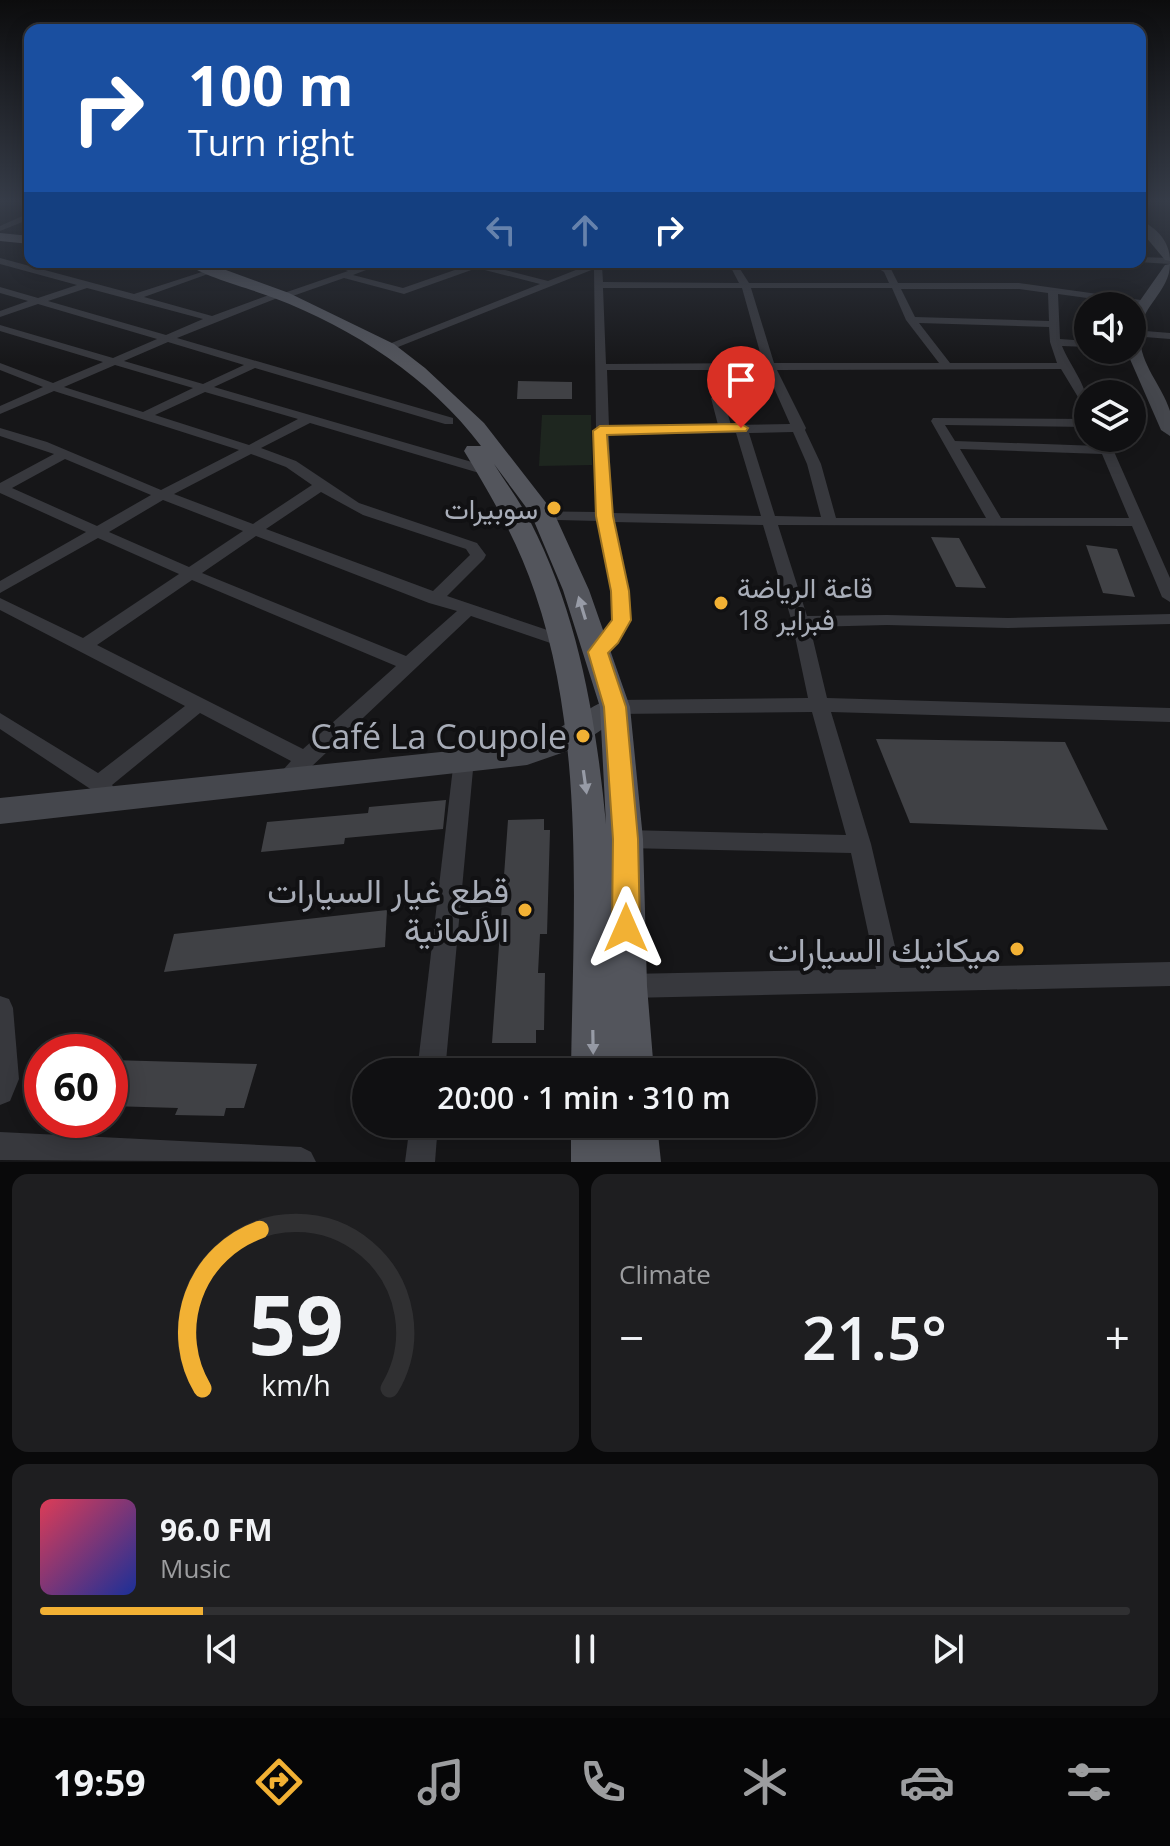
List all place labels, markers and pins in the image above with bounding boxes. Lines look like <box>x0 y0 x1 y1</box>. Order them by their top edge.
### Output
pin <box>707 346 775 428</box>
place label: سوبيرات <box>444 489 538 527</box>
marker: سوبيرات <box>545 499 563 517</box>
place label: قاعة الرياضة 18 فبراير <box>737 568 873 638</box>
marker: قاعة الرياضة 18 فبراير <box>712 594 730 612</box>
place label: Café La Coupole <box>310 713 567 759</box>
marker: Café La Coupole <box>574 727 592 745</box>
place label: قطع غيار السيارات الألمانية <box>267 867 509 952</box>
marker: قطع غيار السيارات الألمانية <box>516 901 534 919</box>
place label: ميكانيك السيارات <box>768 926 1001 972</box>
marker: ميكانيك السيارات <box>1008 940 1026 958</box>

